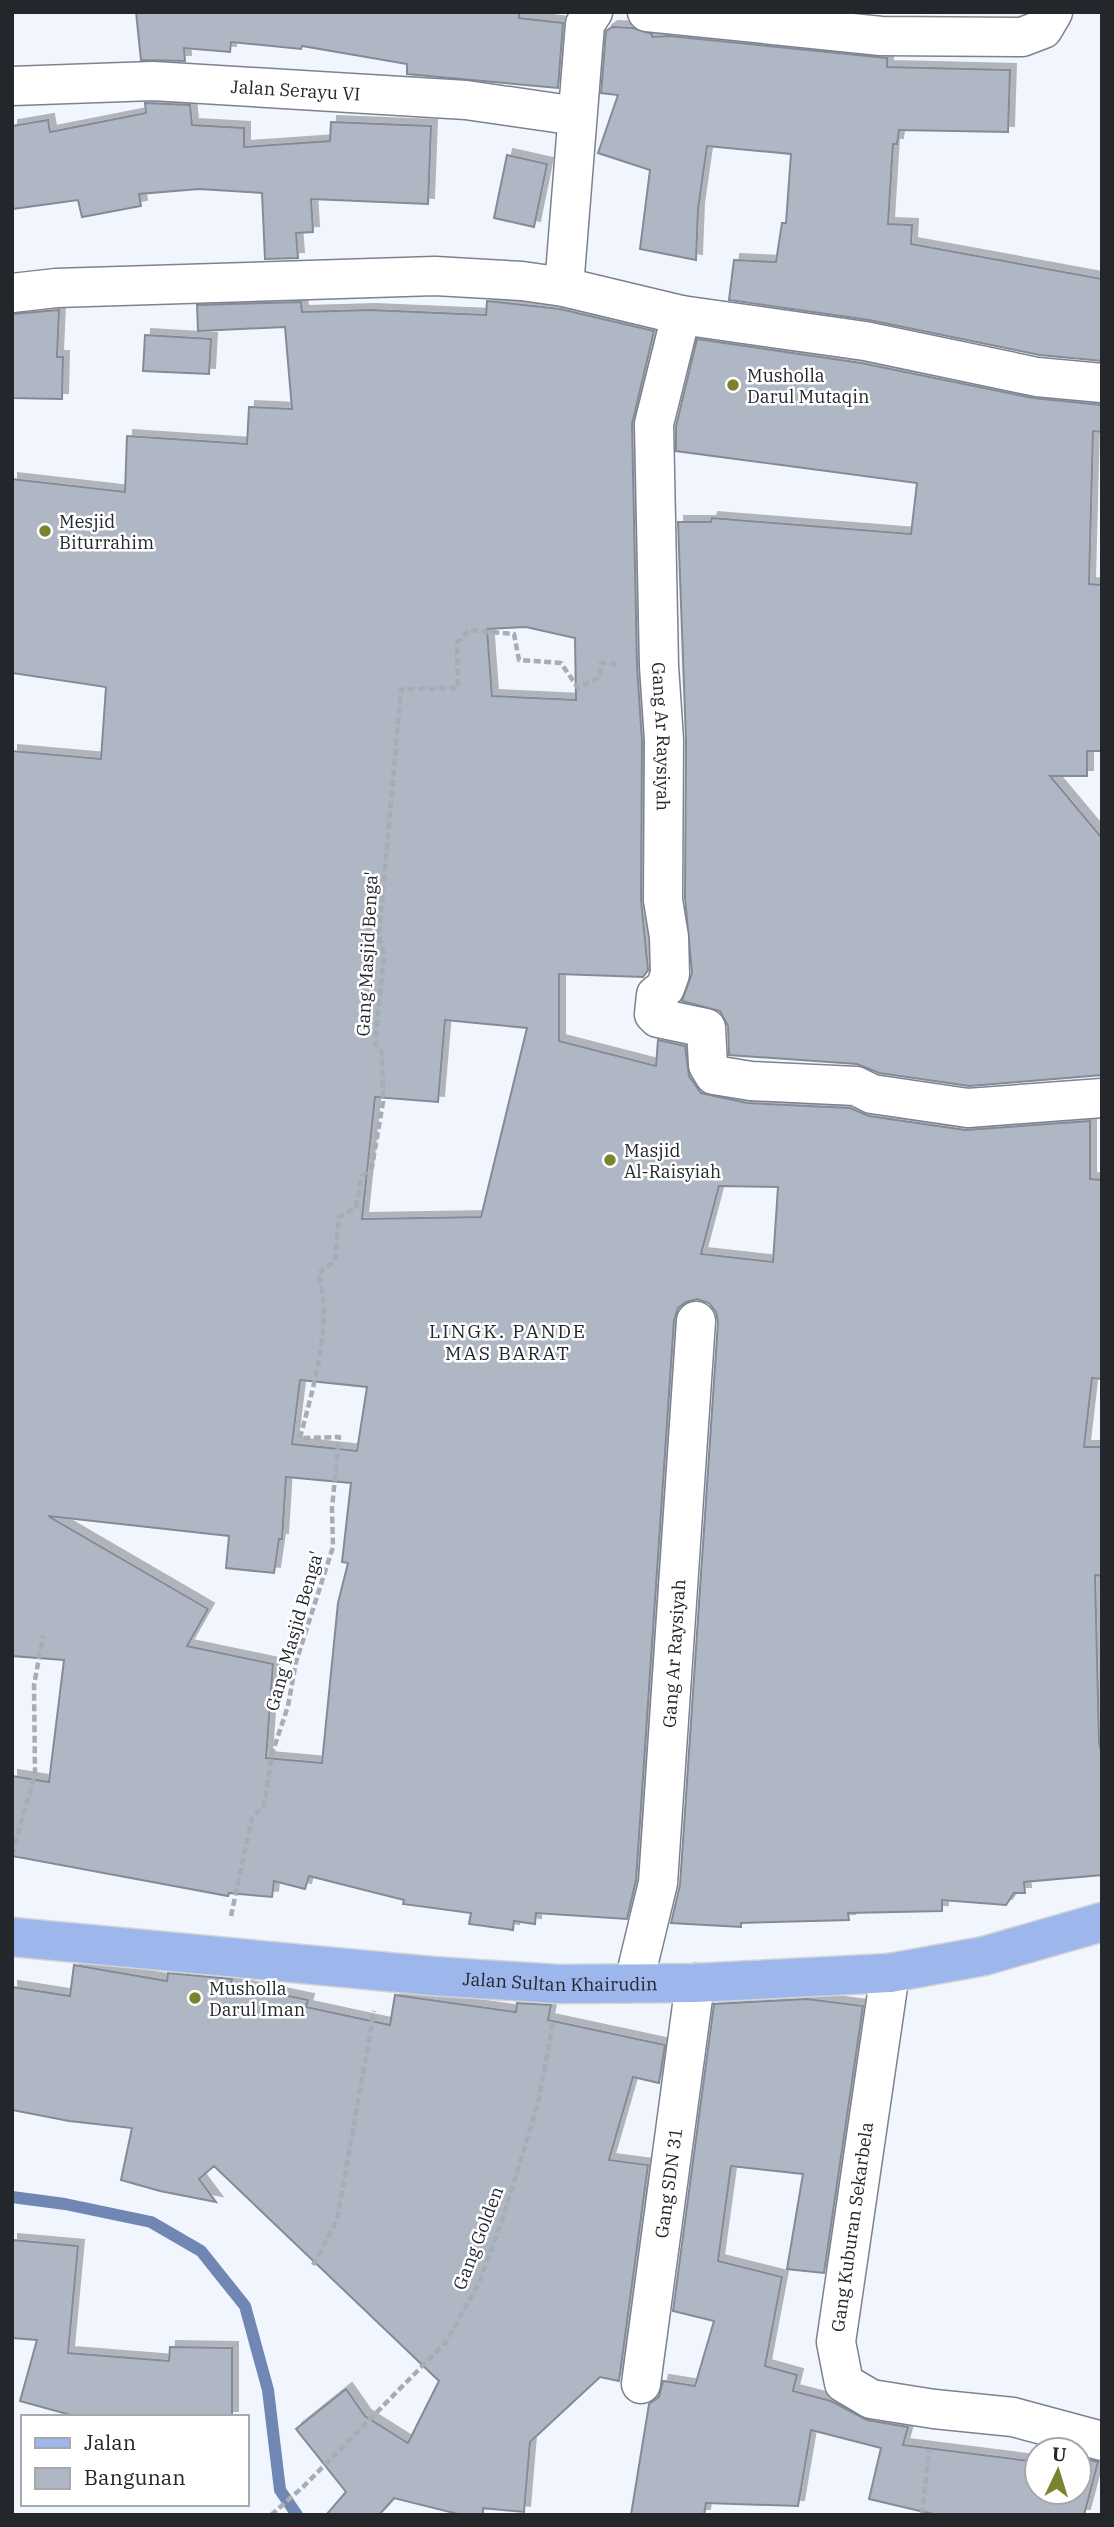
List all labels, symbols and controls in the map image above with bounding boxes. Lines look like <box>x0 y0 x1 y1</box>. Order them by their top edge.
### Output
street label: Jalan Serayu VI <box>230 74 361 105</box>
place label: Musholla Darul Mutaqin <box>747 364 870 408</box>
marker: Musholla Darul Mutaqin <box>725 377 741 393</box>
place label: Mesjid Biturrahim <box>59 510 154 554</box>
marker: Mesjid Biturrahim <box>37 523 53 539</box>
street label: Gang Ar Raysiyah <box>647 661 676 811</box>
street label: Gang Masjid Benga' <box>351 871 383 1037</box>
place label: Masjid Al-Raisyiah <box>624 1139 721 1183</box>
marker: Masjid Al-Raisyiah <box>602 1152 618 1168</box>
district label: LINGK. PANDE MAS BARAT <box>429 1319 587 1365</box>
street label: Gang Masjid Benga' <box>260 1548 328 1714</box>
street label: Gang Ar Raysiyah <box>657 1578 690 1729</box>
street label: Jalan Sultan Khairudin <box>462 1966 658 1996</box>
place label: Musholla Darul Iman <box>209 1977 305 2021</box>
marker: Musholla Darul Iman <box>187 1990 203 2006</box>
street label: Gang Kuburan Sekarbela <box>826 2120 878 2333</box>
street label: Gang SDN 31 <box>649 2126 687 2240</box>
street label: Gang Golden <box>448 2183 508 2293</box>
legend <box>21 2415 248 2506</box>
text: Jalan <box>84 2428 136 2456</box>
north arrow <box>1023 2436 1093 2506</box>
text: U <box>1051 2442 1067 2467</box>
text: Bangunan <box>84 2463 186 2491</box>

